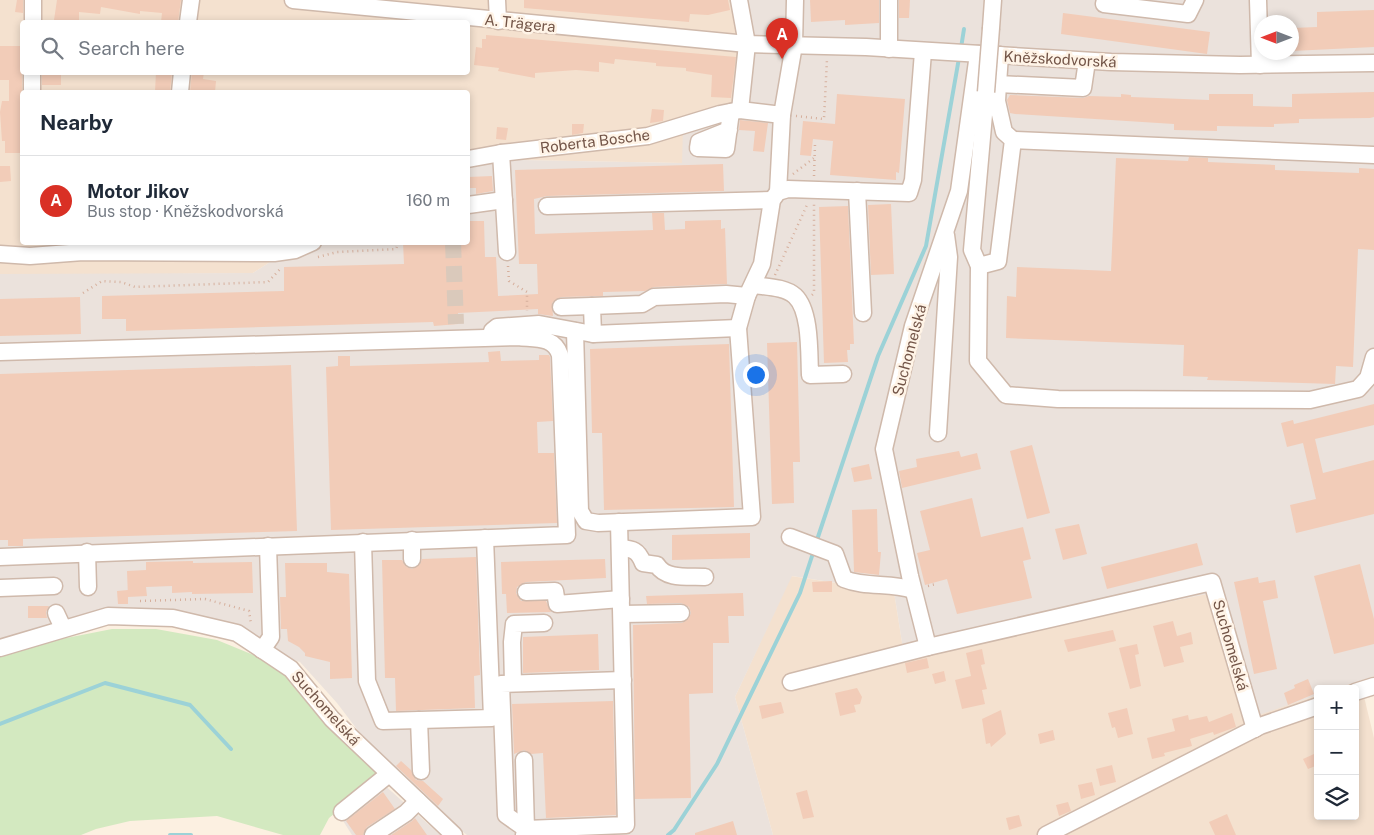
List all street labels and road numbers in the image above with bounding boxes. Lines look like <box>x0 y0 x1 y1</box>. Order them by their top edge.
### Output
street label: A. Trägera <box>484 11 556 35</box>
street label: Kněžskodvorská <box>1003 48 1117 70</box>
street label: Roberta Bosche <box>539 126 651 156</box>
street label: Suchomelská <box>889 302 929 398</box>
street label: Suchomelská <box>1210 598 1252 692</box>
street label: Suchomelská <box>288 667 364 749</box>

